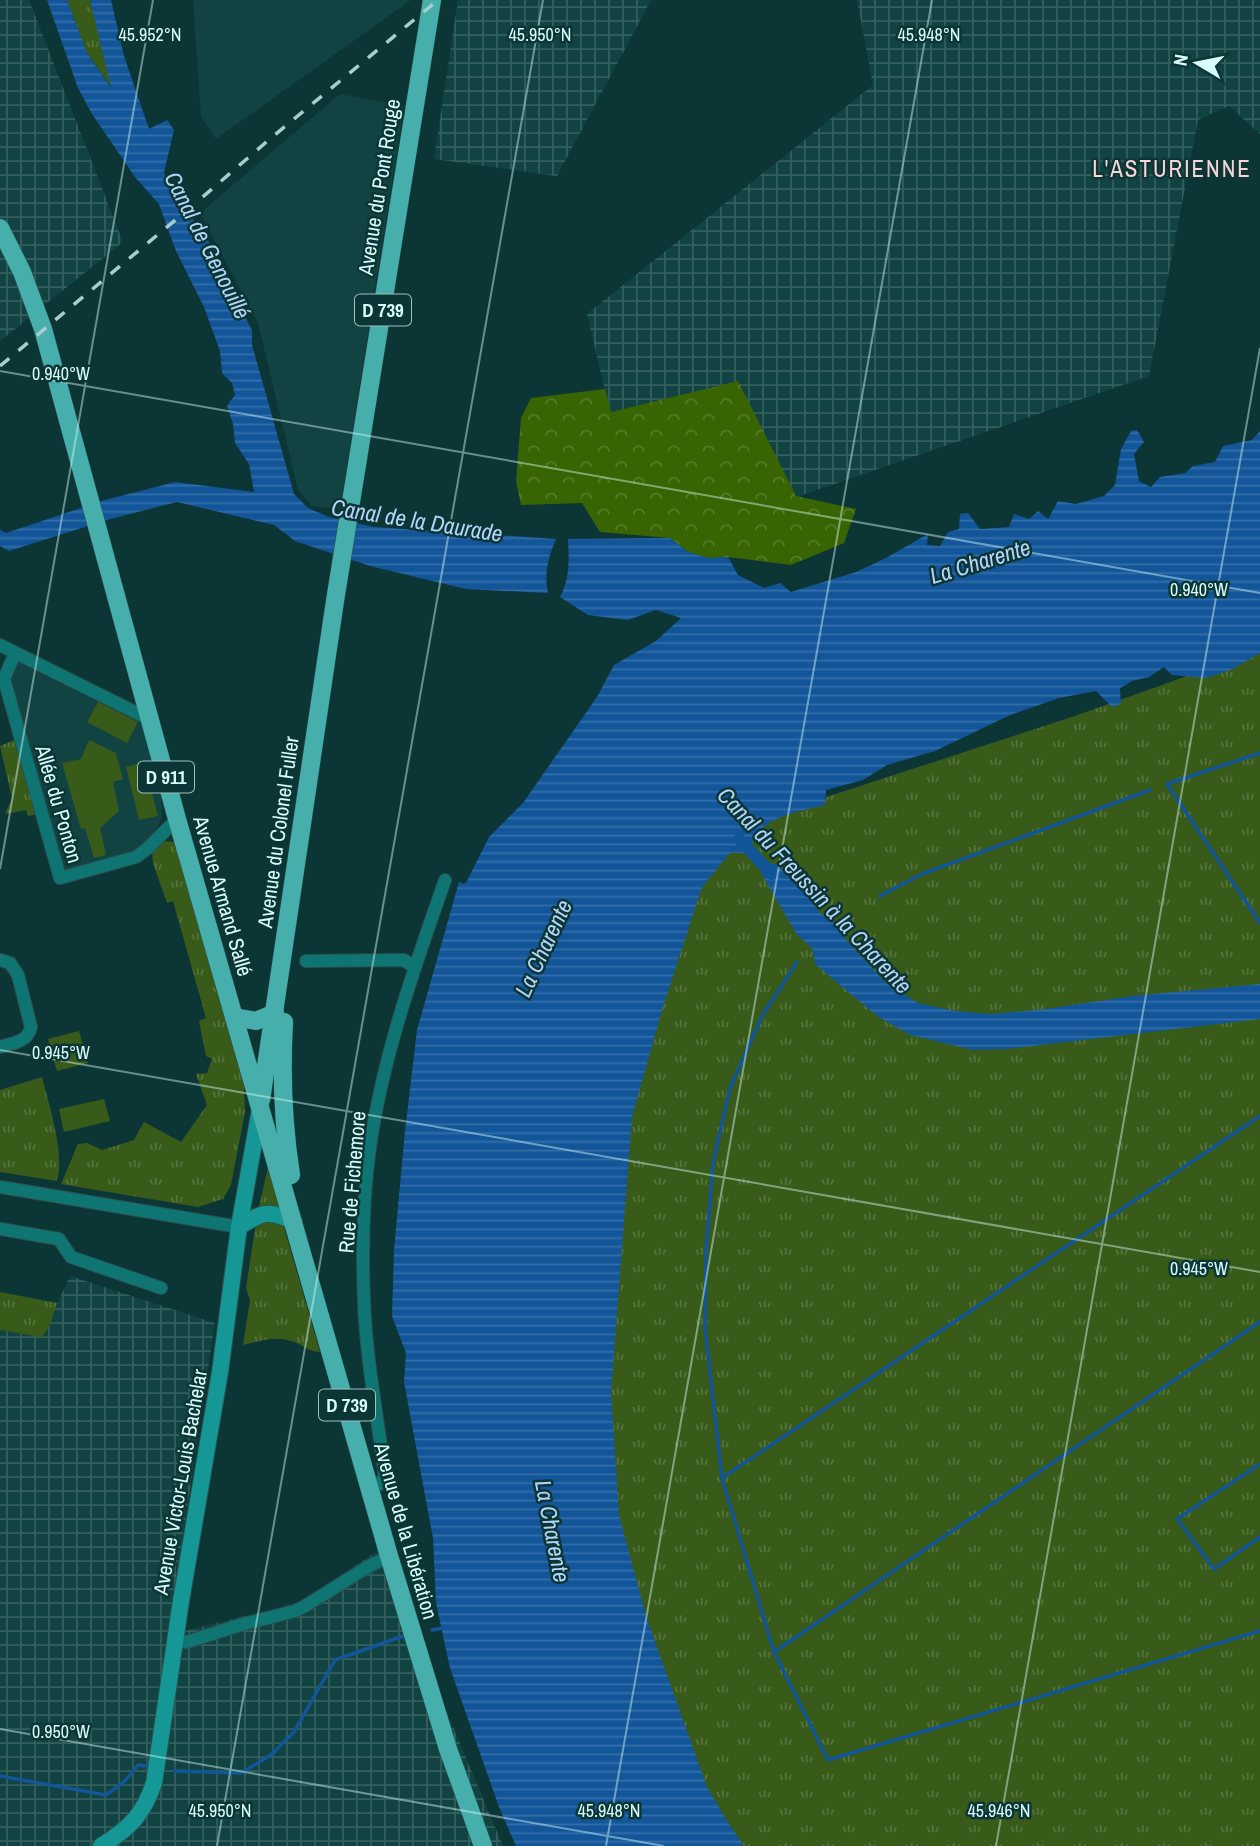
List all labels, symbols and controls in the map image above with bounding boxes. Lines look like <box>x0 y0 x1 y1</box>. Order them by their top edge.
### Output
text: 45.952°N <box>119 22 182 47</box>
text: 45.950°N <box>509 22 572 47</box>
text: 45.948°N <box>898 22 961 47</box>
north arrow <box>1162 28 1232 98</box>
text: N <box>1166 52 1194 68</box>
street label: Avenue du Pont Rouge <box>351 97 407 278</box>
district label: L'ASTURIENNE <box>1092 153 1252 184</box>
water label: Canal de Genouillé <box>158 166 258 324</box>
road number: D 739 <box>355 294 411 326</box>
text: 0.940°W <box>32 361 90 386</box>
water label: Canal de la Daurade <box>329 491 505 549</box>
water label: La Charente <box>926 531 1034 591</box>
text: 0.940°W <box>1170 577 1228 602</box>
street label: Avenue du Colonel Fuller <box>250 734 306 931</box>
street label: Allée du Ponton <box>28 741 90 866</box>
road number: D 911 <box>138 762 194 792</box>
water label: Canal du Freussin à la Charente <box>711 780 919 1000</box>
street label: Avenue Armand Sallé <box>186 812 260 979</box>
water label: La Charente <box>507 894 579 1002</box>
text: 0.945°W <box>32 1040 90 1065</box>
street label: Rue de Fichemore <box>331 1110 373 1254</box>
text: 0.945°W <box>1170 1256 1228 1281</box>
street label: Avenue Victor-Louis Bachelar <box>146 1367 214 1598</box>
road number: D 739 <box>319 1390 375 1420</box>
street label: Avenue de la Libération <box>367 1438 445 1623</box>
water label: La Charente <box>528 1477 578 1585</box>
text: 0.950°W <box>32 1719 90 1744</box>
text: 45.950°N <box>189 1798 252 1823</box>
text: 45.948°N <box>578 1798 641 1823</box>
text: 45.946°N <box>968 1798 1031 1823</box>

